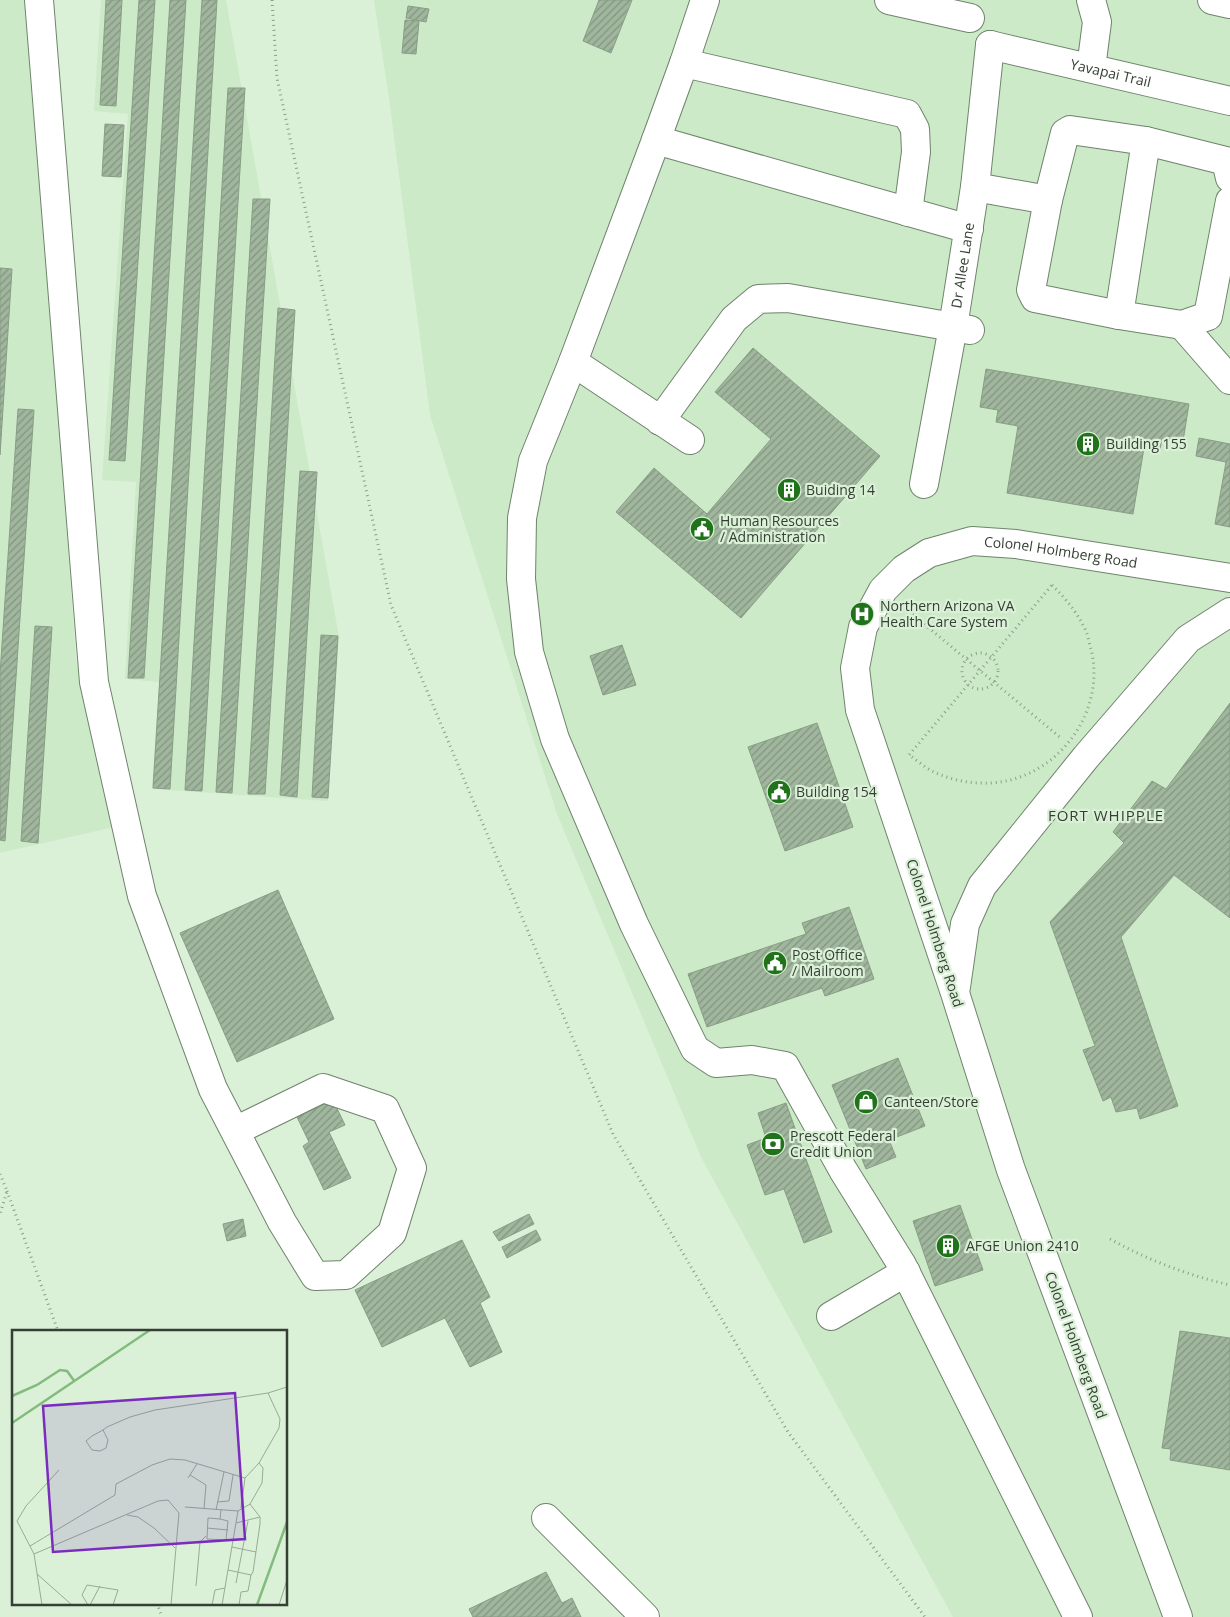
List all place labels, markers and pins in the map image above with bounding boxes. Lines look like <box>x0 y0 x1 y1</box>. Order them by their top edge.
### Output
building icon: Building 155 <box>1075 431 1101 457</box>
place label: Building 155 <box>1106 434 1187 453</box>
building icon: Buiding 14 <box>776 477 802 503</box>
place label: Buiding 14 <box>806 480 875 499</box>
place label: Human Resources / Administration <box>720 511 839 546</box>
public building icon: Human Resources / Administration <box>689 516 715 542</box>
place label: Northern Arizona VA Health Care System <box>880 596 1015 631</box>
hospital icon: Northern Arizona VA Health Care System <box>849 601 875 627</box>
public building icon: Building 154 <box>766 779 792 805</box>
place label: Building 154 <box>796 782 877 801</box>
place label: Post Office / Mailroom <box>792 945 864 980</box>
public building icon: Post Office / Mailroom <box>762 950 788 976</box>
shop icon: Canteen/Store <box>853 1089 879 1115</box>
place label: Canteen/Store <box>884 1092 978 1111</box>
place label: Prescott Federal Credit Union <box>790 1126 896 1161</box>
bank icon: Prescott Federal Credit Union <box>760 1131 786 1157</box>
building icon: AFGE Union 2410 <box>935 1233 961 1259</box>
place label: AFGE Union 2410 <box>966 1236 1079 1255</box>

